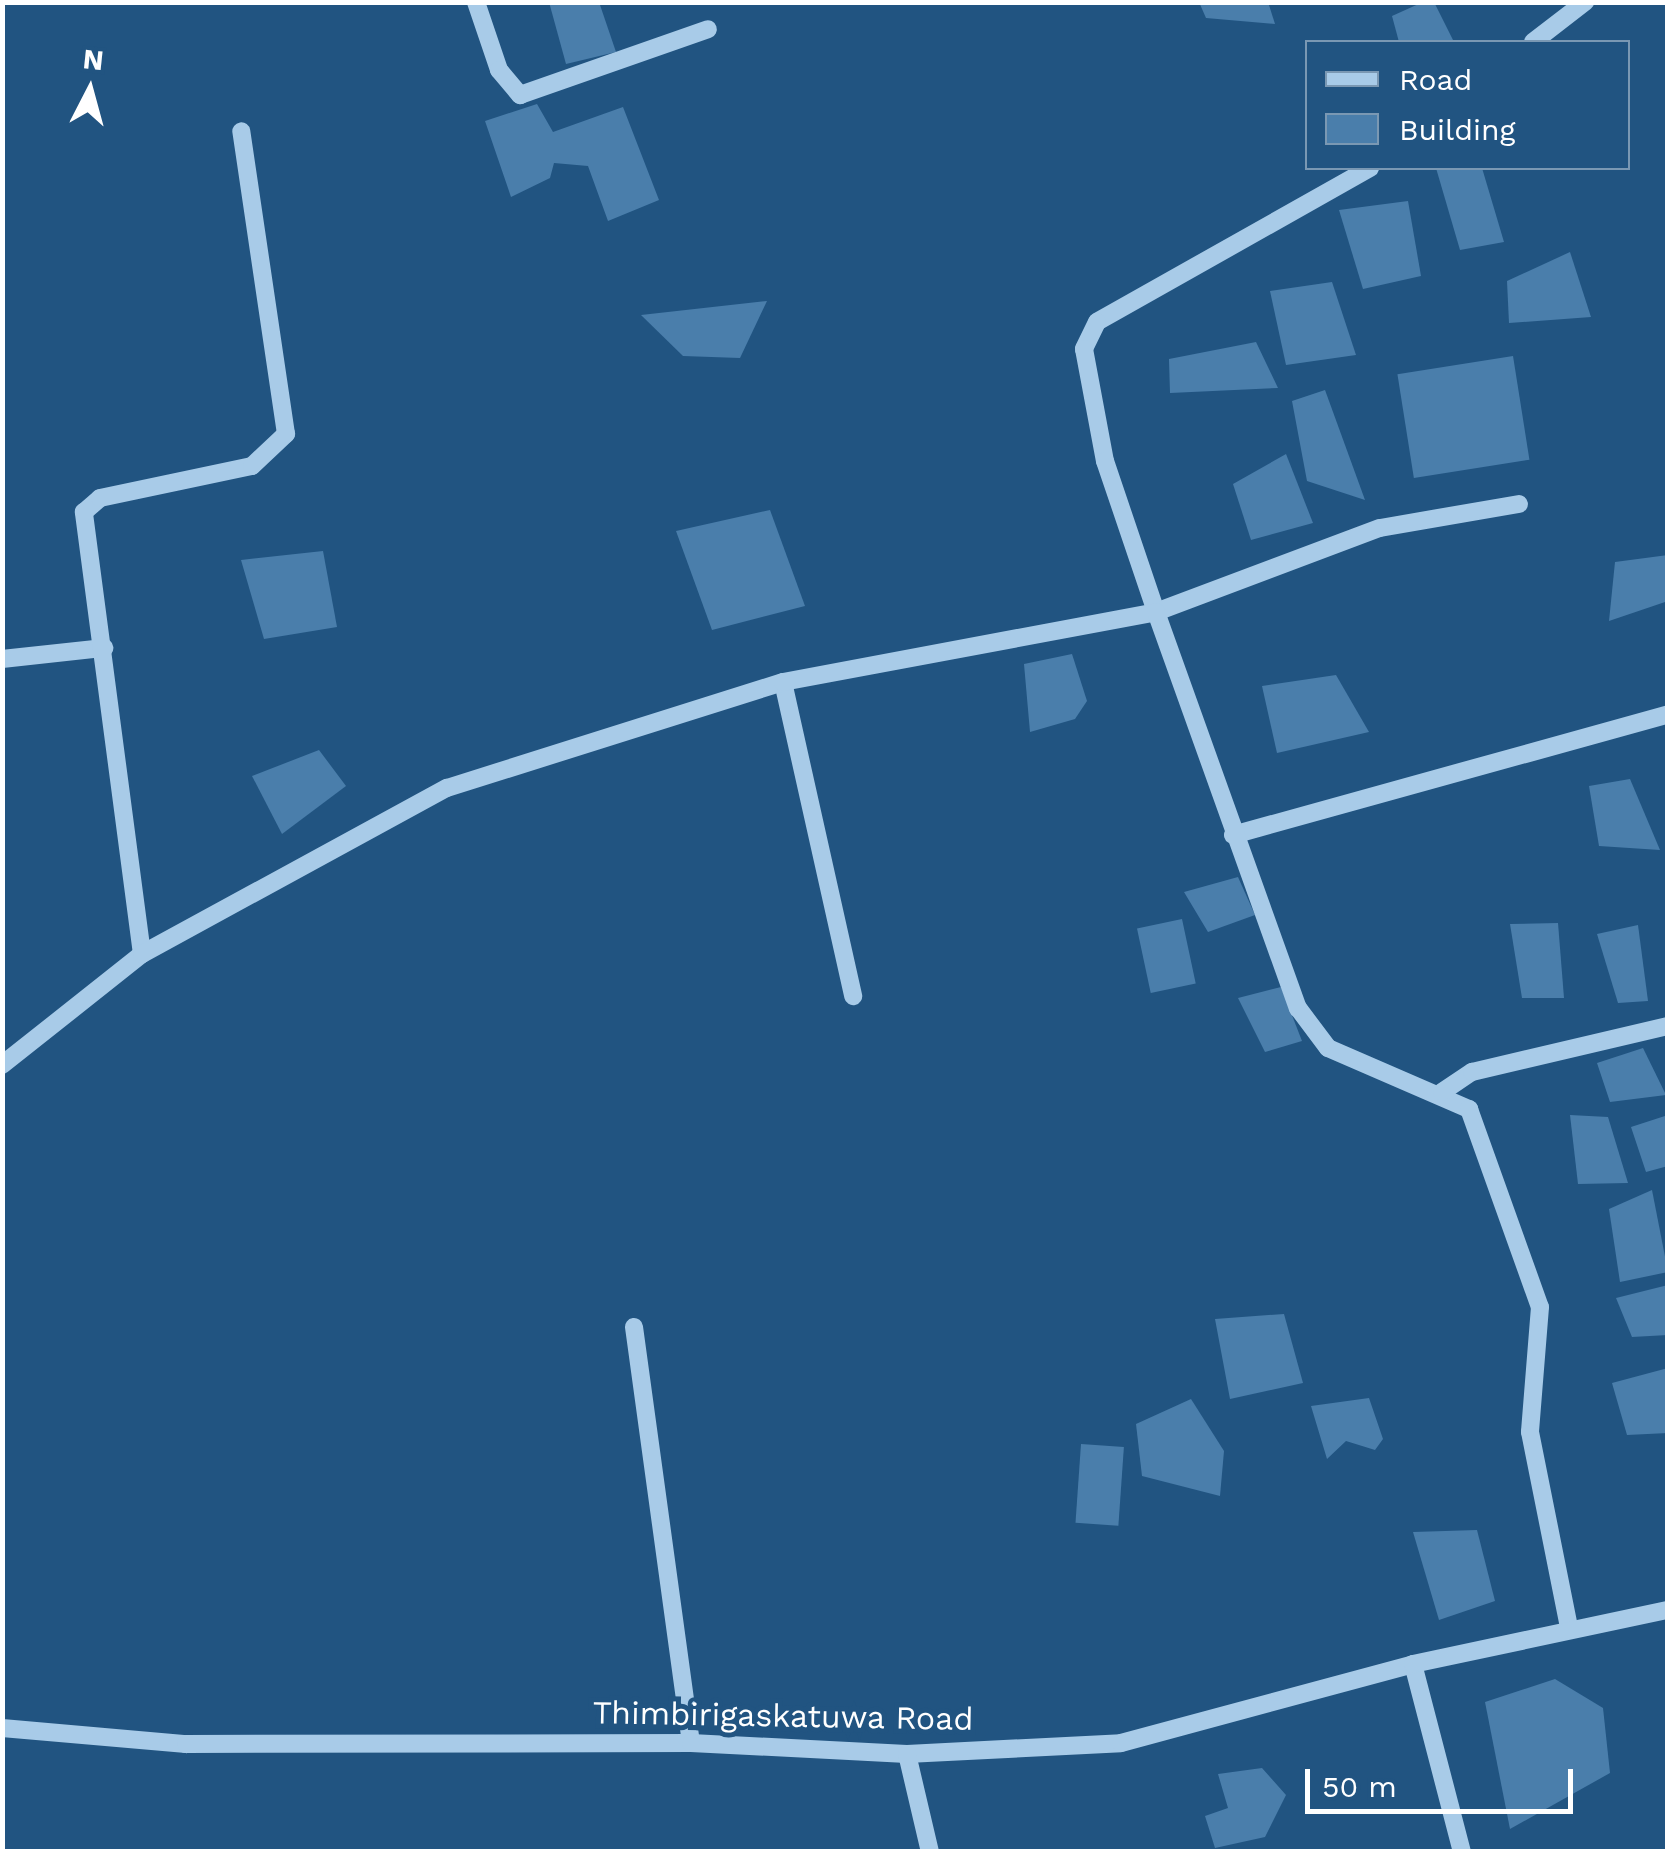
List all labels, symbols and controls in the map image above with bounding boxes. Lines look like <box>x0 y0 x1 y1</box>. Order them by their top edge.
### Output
north arrow <box>40 40 140 140</box>
legend <box>1305 40 1630 170</box>
text: N <box>81 42 105 77</box>
text: Road <box>1399 62 1472 97</box>
text: Building <box>1399 112 1516 147</box>
street label: Thimbirigaskatuwa Road <box>592 1693 974 1739</box>
scale bar <box>1310 1749 1578 1811</box>
text: 50 m <box>1322 1769 1397 1804</box>

